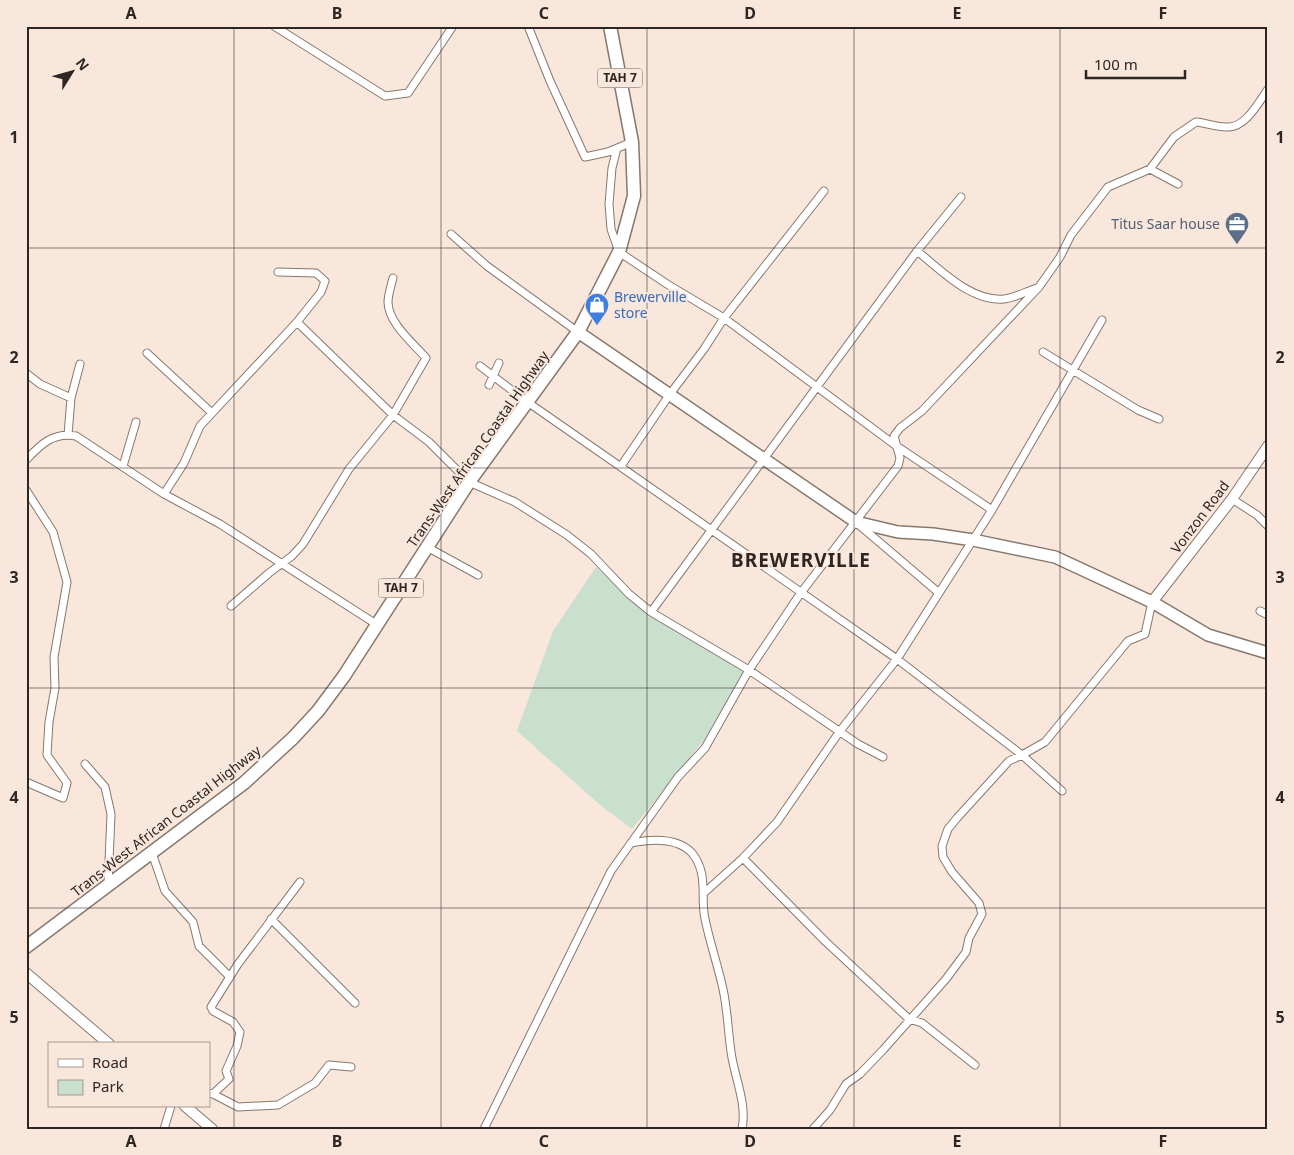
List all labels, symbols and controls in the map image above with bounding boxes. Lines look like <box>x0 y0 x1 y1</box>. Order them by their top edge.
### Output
text: A <box>125 2 137 24</box>
text: B <box>332 2 342 24</box>
text: C <box>539 2 549 24</box>
text: D <box>744 2 756 24</box>
text: E <box>953 2 962 24</box>
text: F <box>1159 2 1167 24</box>
north arrow <box>48 48 98 98</box>
scale bar <box>1086 48 1185 80</box>
text: N <box>72 54 94 74</box>
text: 100 m <box>1094 54 1138 74</box>
road number: TAH 7 <box>598 68 642 88</box>
text: 1 <box>9 126 19 148</box>
text: 1 <box>1275 126 1285 148</box>
office icon: Titus Saar house <box>1224 211 1250 245</box>
place label: Titus Saar house <box>1111 214 1220 233</box>
place label: Brewerville store <box>614 287 687 322</box>
shop icon: Brewerville store <box>584 292 610 326</box>
text: 2 <box>9 346 19 368</box>
street label: Trans-West African Coastal Highway <box>402 346 553 551</box>
text: 2 <box>1275 346 1285 368</box>
street label: Vonzon Road <box>1166 477 1233 557</box>
district label: BREWERVILLE <box>731 547 871 573</box>
text: 3 <box>9 566 19 588</box>
text: 3 <box>1275 566 1285 588</box>
road number: TAH 7 <box>378 578 424 598</box>
street label: Trans-West African Coastal Highway <box>67 740 265 901</box>
text: 4 <box>9 786 19 808</box>
text: 4 <box>1275 786 1285 808</box>
text: 5 <box>9 1006 19 1028</box>
text: 5 <box>1275 1006 1285 1028</box>
legend <box>48 1042 210 1108</box>
text: Road <box>92 1052 128 1072</box>
text: Park <box>92 1076 124 1096</box>
text: A <box>125 1130 137 1152</box>
text: B <box>332 1130 342 1152</box>
text: C <box>539 1130 549 1152</box>
text: D <box>744 1130 756 1152</box>
text: E <box>953 1130 962 1152</box>
text: F <box>1159 1130 1167 1152</box>

